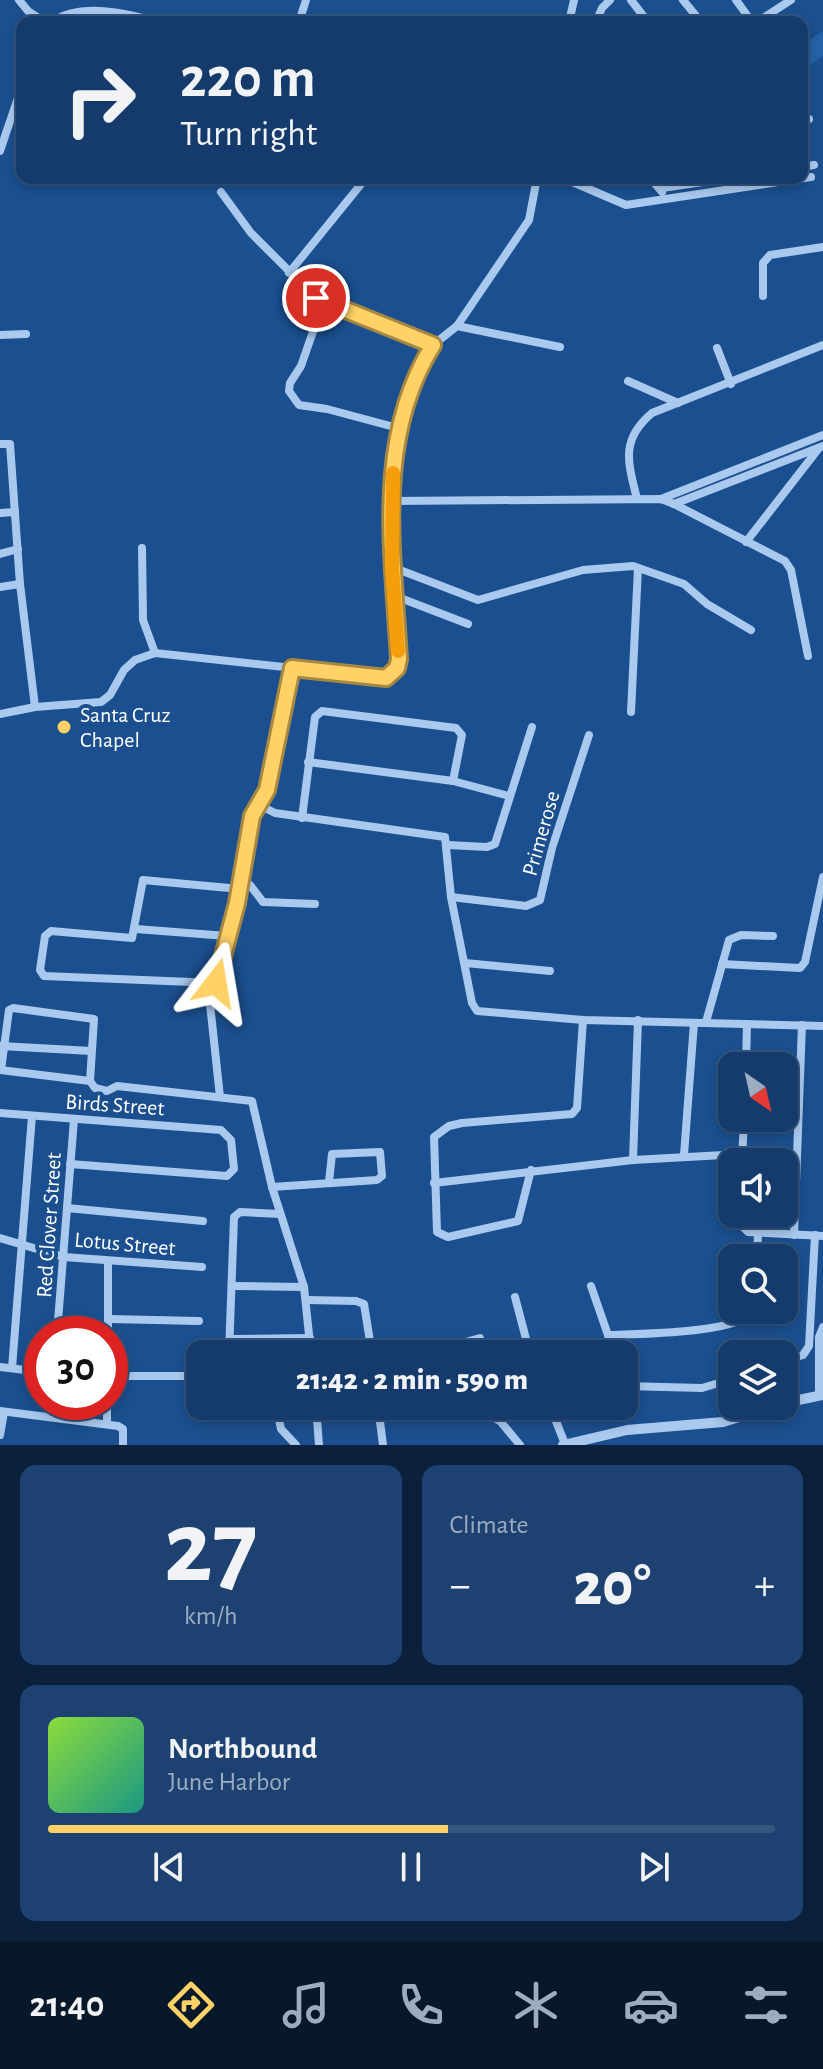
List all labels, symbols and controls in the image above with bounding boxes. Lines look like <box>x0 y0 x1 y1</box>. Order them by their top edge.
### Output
icon: right <box>48 48 152 152</box>
text: 220 m <box>180 51 316 107</box>
text: Turn right <box>180 116 317 152</box>
pin <box>282 264 350 332</box>
icon: arrive <box>294 276 338 320</box>
place label: Santa Cruz Chapel <box>80 704 170 751</box>
marker: Santa Cruz Chapel <box>55 718 73 736</box>
street label: Primerose <box>518 788 564 878</box>
position arrow <box>174 941 258 1025</box>
north arrow <box>718 1052 798 1132</box>
map controls <box>718 1052 798 1420</box>
street label: Birds Street <box>65 1091 165 1119</box>
button: sound <box>718 1148 798 1228</box>
street label: Red Clover Street <box>33 1152 65 1298</box>
street label: Lotus Street <box>73 1229 176 1259</box>
button: search <box>718 1244 798 1324</box>
speed limit sign: 30 <box>24 1316 128 1420</box>
button: layers <box>718 1340 798 1420</box>
text: 21:42 · 2 min · 590 m <box>296 1365 528 1395</box>
text: 27 <box>164 1497 258 1601</box>
text: Climate <box>450 1512 528 1538</box>
text: 20° <box>574 1556 651 1616</box>
text: − <box>450 1564 471 1608</box>
text: + <box>754 1564 775 1608</box>
text: km/h <box>184 1603 238 1629</box>
text: Northbound <box>168 1734 317 1764</box>
text: June Harbor <box>168 1769 290 1795</box>
icon: previous <box>147 1845 191 1889</box>
icon: pause <box>389 1845 433 1889</box>
icon: next <box>632 1845 676 1889</box>
icon: directions <box>163 1977 219 2033</box>
icon: music <box>278 1977 334 2033</box>
icon: phone <box>393 1977 449 2033</box>
icon: climate <box>508 1977 564 2033</box>
icon: car <box>623 1977 679 2033</box>
icon: filters <box>738 1977 794 2033</box>
text: 21:40 <box>29 1987 104 2023</box>

